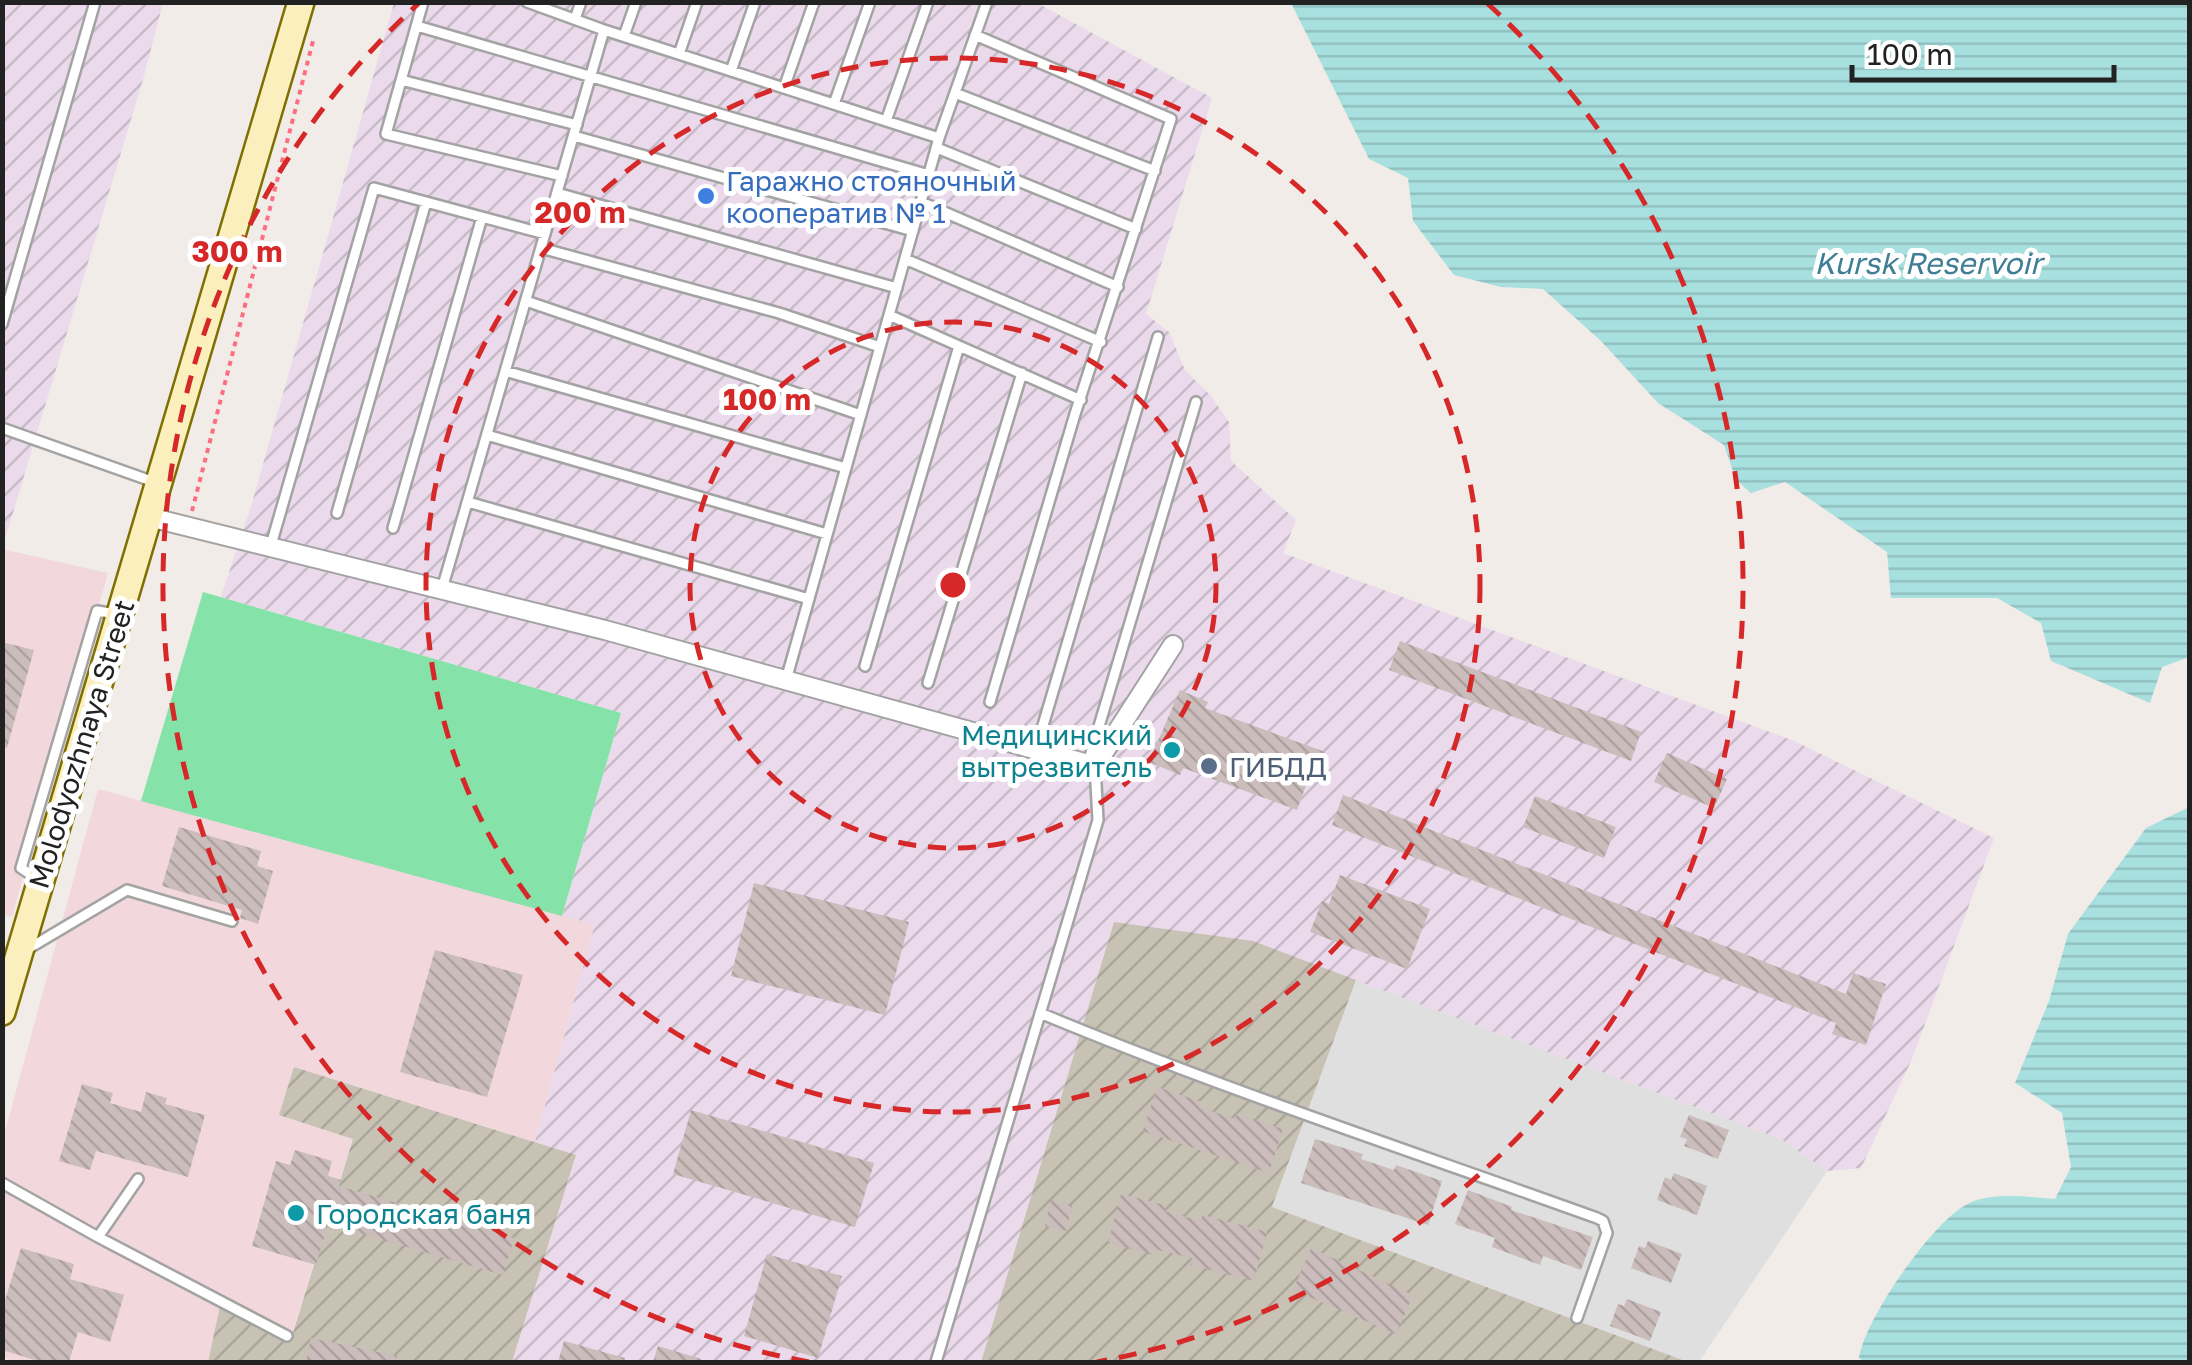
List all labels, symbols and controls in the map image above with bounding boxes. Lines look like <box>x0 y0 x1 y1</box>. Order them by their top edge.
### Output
scale bar <box>1852 20 2114 82</box>
text: 100 m <box>1867 36 1953 72</box>
place label: Гаражно стояночный кооператив № 1 <box>726 164 1017 229</box>
marker: Гаражно стояночный кооператив № 1 <box>695 185 717 207</box>
text: 200 m <box>534 194 626 230</box>
text: 300 m <box>191 233 283 269</box>
water label: Kursk Reservoir <box>1814 245 2046 281</box>
text: 100 m <box>723 381 811 417</box>
centre of rings <box>935 567 971 603</box>
street label: Molodyozhnaya Street <box>21 596 141 892</box>
place label: Медицинский вытрезвитель <box>960 718 1152 783</box>
marker: Медицинский вытрезвитель <box>1161 739 1183 761</box>
place label: ГИБДД <box>1229 750 1327 783</box>
marker: ГИБДД <box>1198 755 1220 777</box>
place label: Городская баня <box>316 1197 531 1230</box>
marker: Городская баня <box>285 1202 307 1224</box>

